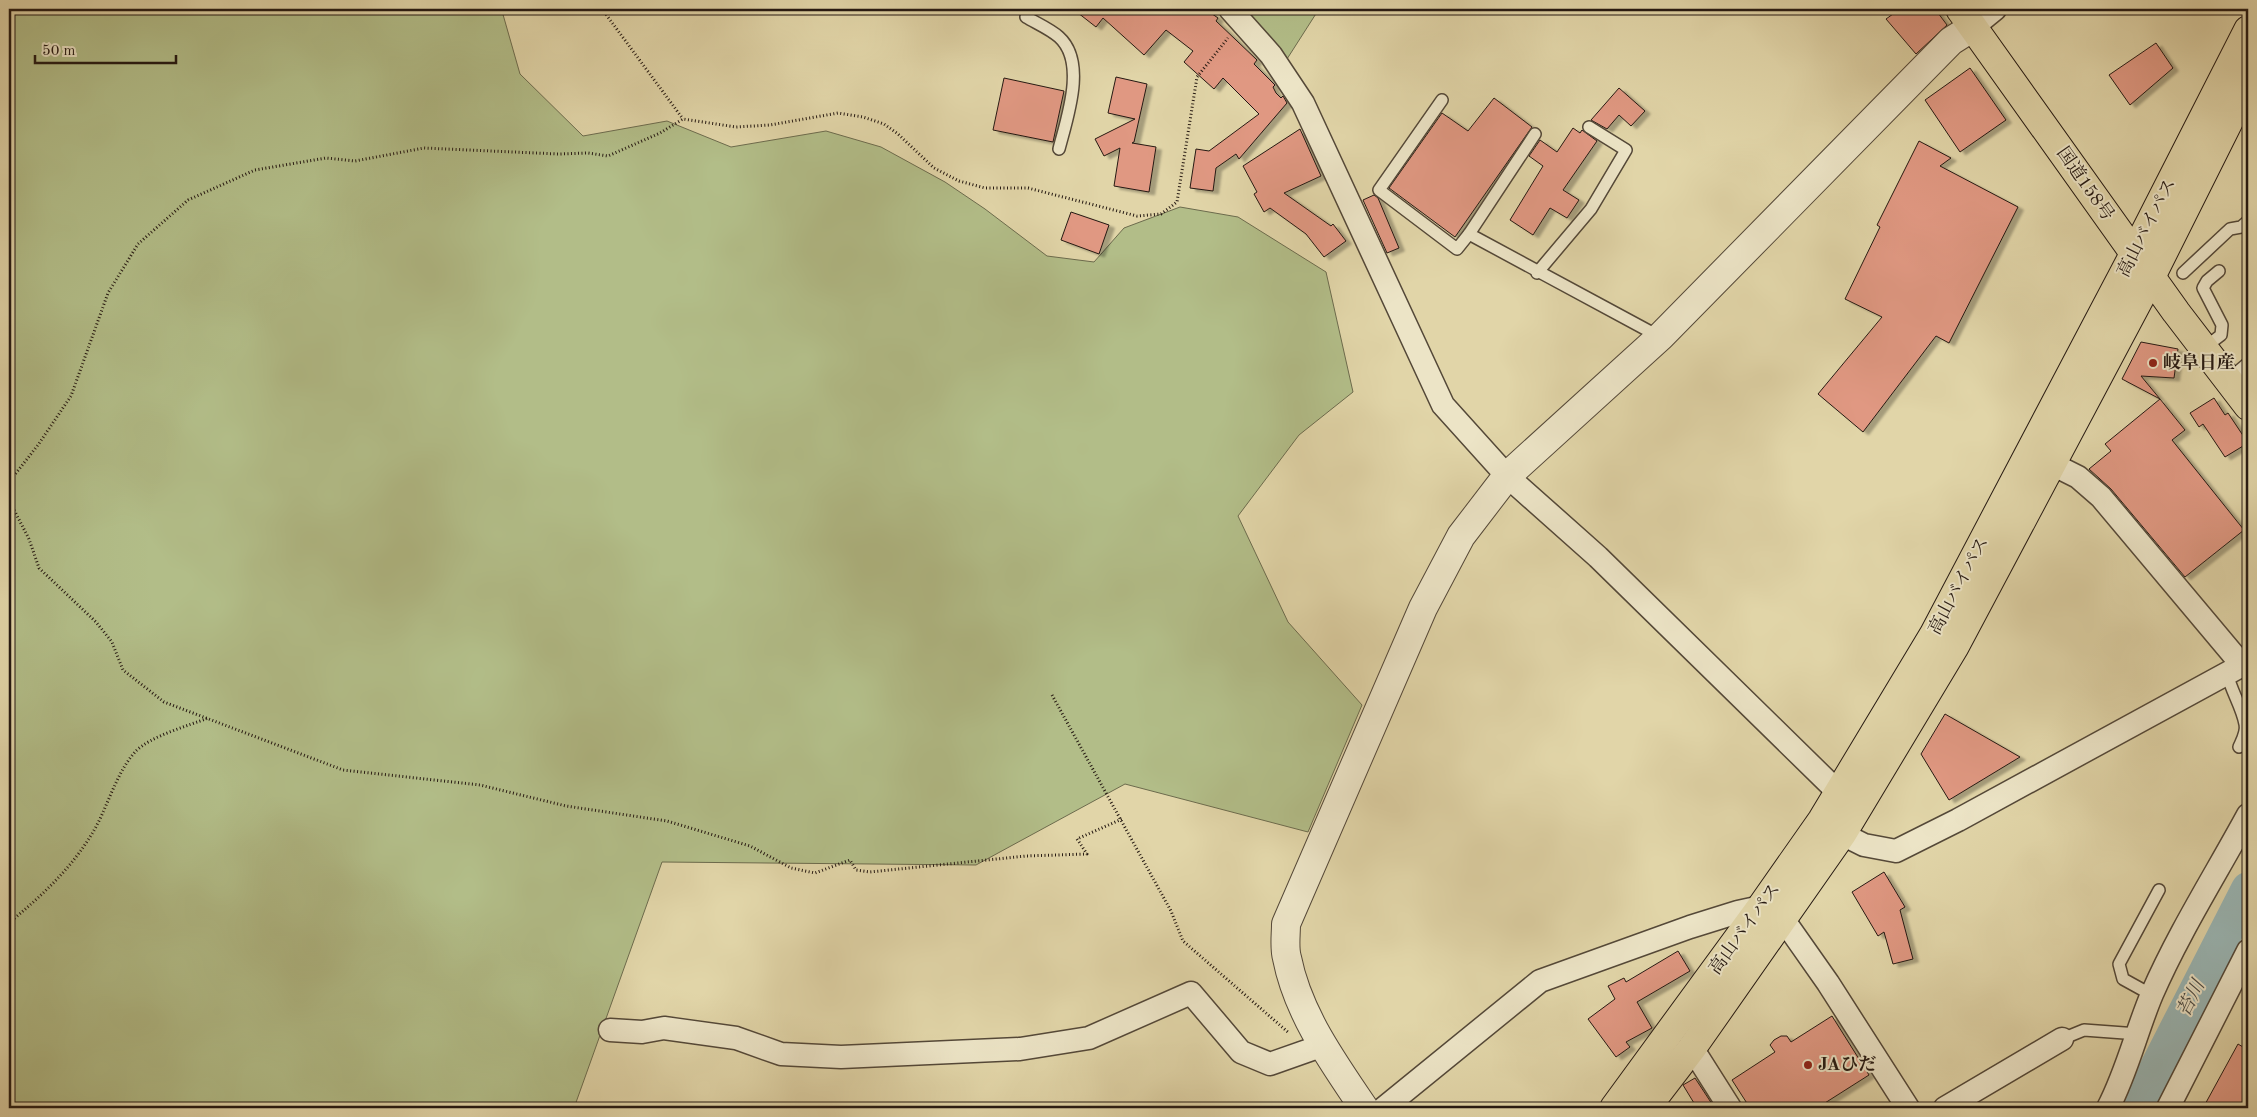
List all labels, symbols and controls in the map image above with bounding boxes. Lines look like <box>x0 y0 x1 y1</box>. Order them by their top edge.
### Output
scale bar <box>35 32 176 64</box>
text: 50 m <box>42 44 76 59</box>
street label: 国道158号 <box>2053 143 2118 224</box>
street label: 高山バイパス <box>2114 176 2179 280</box>
place label: 岐阜日産 <box>2163 352 2235 372</box>
marker: 岐阜日産 <box>2147 357 2159 369</box>
street label: 高山バイパス <box>1925 534 1992 638</box>
street label: 高山バイパス <box>1705 880 1784 978</box>
water label: 苔川 <box>2173 975 2210 1020</box>
place label: JAひだ <box>1818 1055 1876 1074</box>
marker: JAひだ <box>1802 1059 1814 1071</box>

